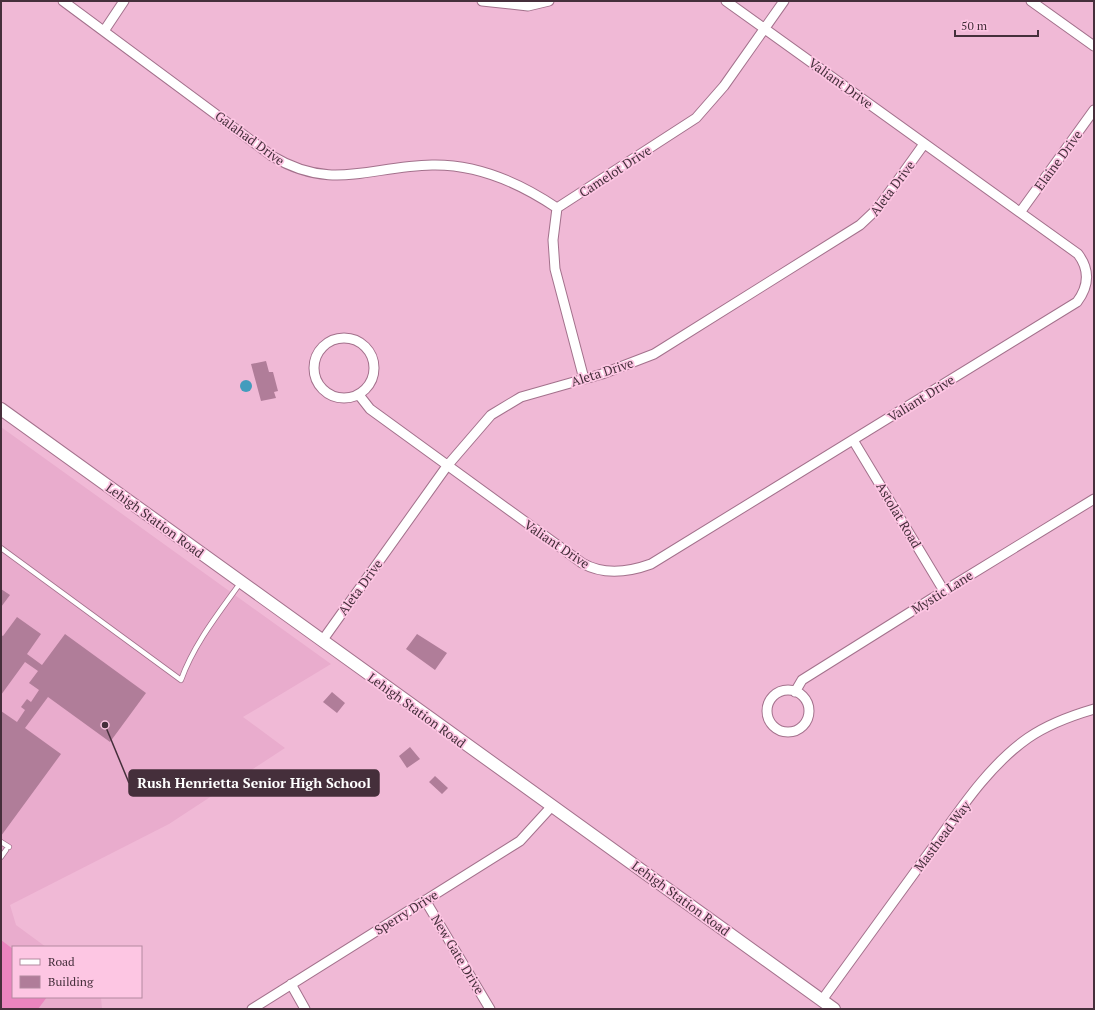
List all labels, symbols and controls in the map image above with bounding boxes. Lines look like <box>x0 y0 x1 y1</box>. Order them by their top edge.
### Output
scale bar <box>955 12 1038 38</box>
text: 50 m <box>961 18 988 33</box>
street label: Valiant Drive <box>805 54 877 112</box>
street label: Galahad Drive <box>212 107 288 169</box>
street label: Elaine Drive <box>1030 126 1086 194</box>
street label: Camelot Drive <box>575 141 655 201</box>
street label: Aleta Drive <box>865 157 919 219</box>
street label: Aleta Drive <box>568 353 636 391</box>
street label: Valiant Drive <box>884 370 958 426</box>
street label: Lehigh Station Road <box>102 478 208 562</box>
street label: Astolat Road <box>872 479 926 551</box>
street label: Valiant Drive <box>521 515 593 573</box>
street label: Aleta Drive <box>334 555 386 619</box>
street label: Mystic Lane <box>908 566 976 618</box>
street label: Lehigh Station Road <box>364 668 470 752</box>
callout: Rush Henrietta Senior High School <box>129 770 379 796</box>
text: Rush Henrietta Senior High School <box>137 773 371 792</box>
street label: Masthead Way <box>910 797 975 875</box>
street label: Lehigh Station Road <box>628 856 734 940</box>
street label: Sperry Drive <box>371 885 441 939</box>
street label: New Gate Drive <box>427 911 489 997</box>
legend <box>12 946 142 998</box>
text: Road <box>48 954 75 969</box>
text: Building <box>48 974 94 989</box>

